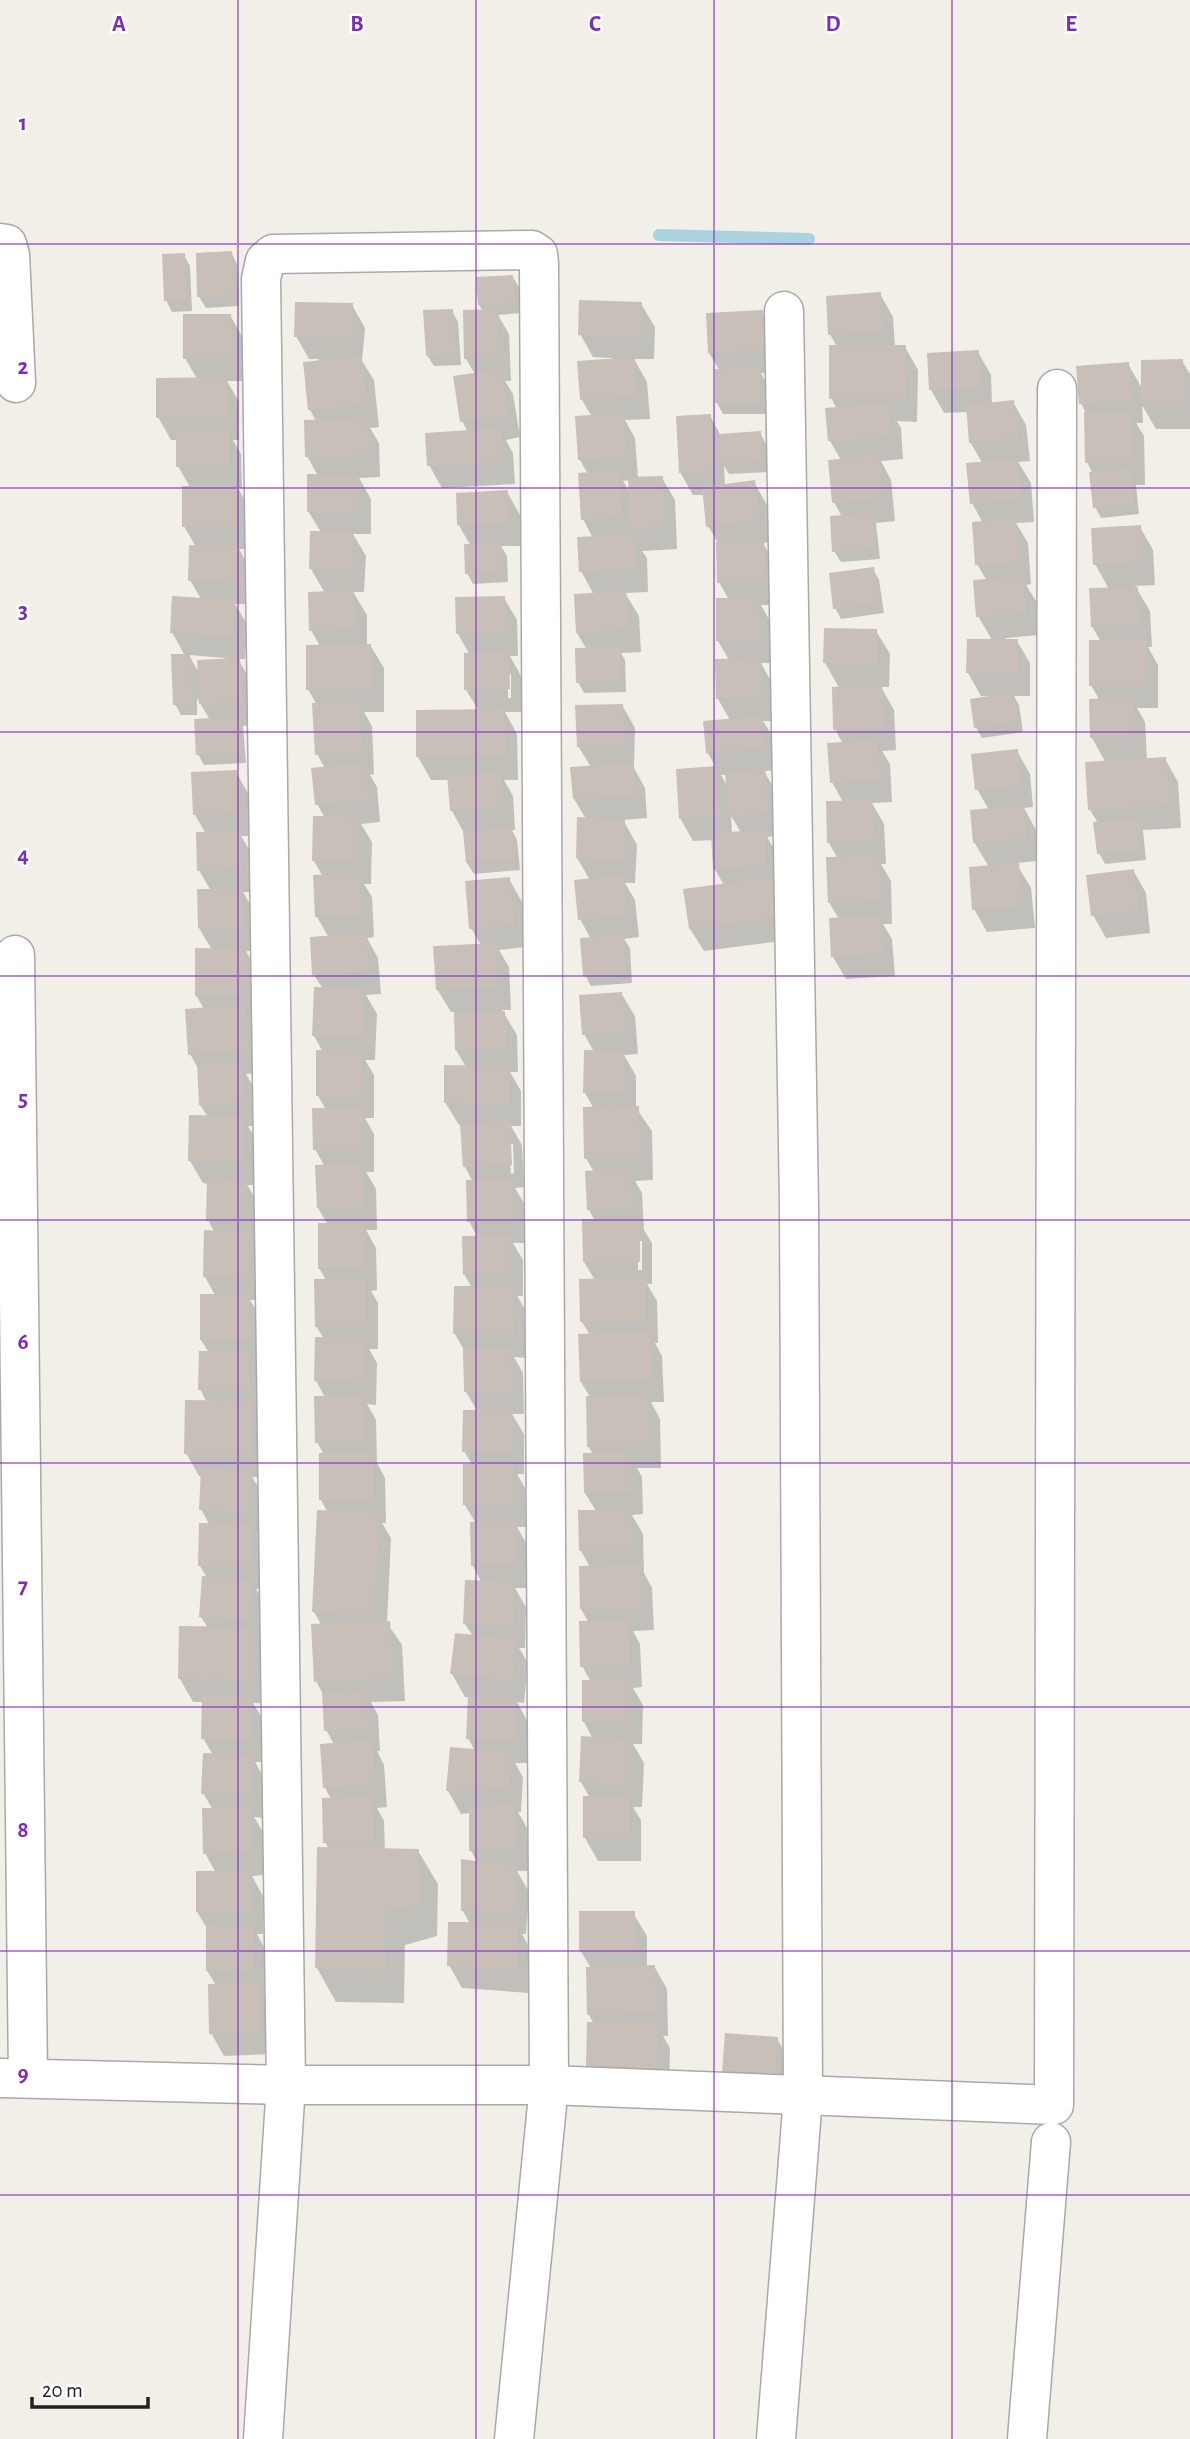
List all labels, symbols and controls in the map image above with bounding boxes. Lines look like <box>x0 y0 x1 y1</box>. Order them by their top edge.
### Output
text: A <box>112 13 126 36</box>
text: B <box>350 13 364 36</box>
text: C <box>589 13 601 36</box>
text: D <box>825 13 841 36</box>
text: E <box>1065 13 1077 36</box>
text: 1 <box>19 112 27 135</box>
text: 2 <box>18 356 29 379</box>
text: 3 <box>18 600 28 623</box>
text: 4 <box>17 844 29 867</box>
text: 5 <box>18 1088 28 1111</box>
text: 6 <box>17 1331 29 1354</box>
text: 7 <box>18 1575 28 1598</box>
text: 8 <box>17 1819 29 1842</box>
text: 9 <box>17 2063 29 2086</box>
scale bar <box>32 2366 147 2410</box>
text: 20 m <box>42 2380 83 2401</box>

